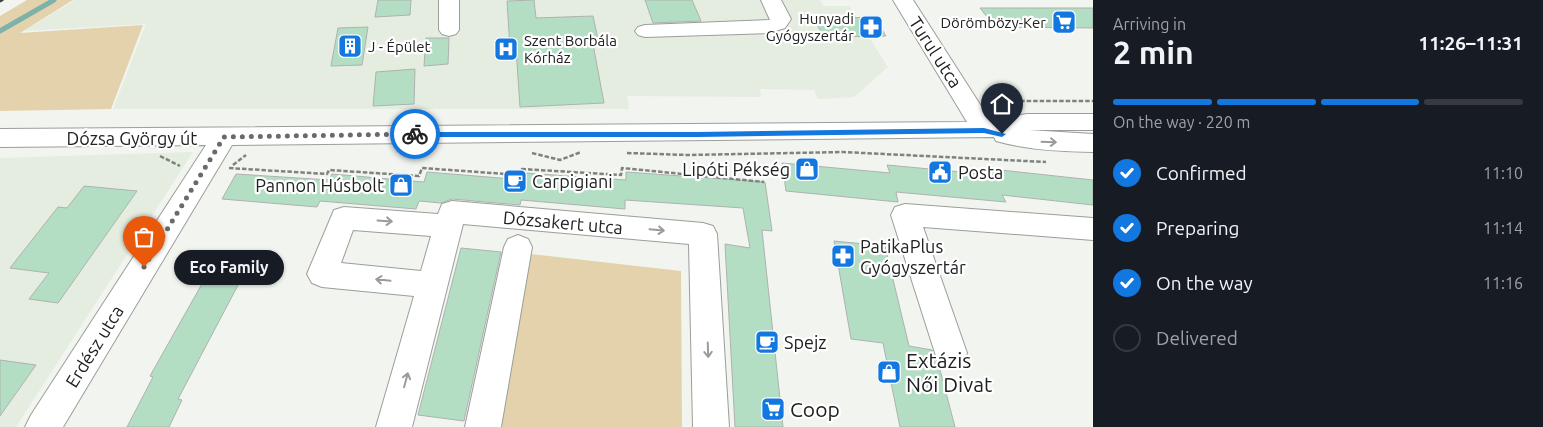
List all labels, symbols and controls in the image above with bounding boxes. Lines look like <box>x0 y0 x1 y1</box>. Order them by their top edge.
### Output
supermarket icon: Dörömbözy-Ker <box>1051 9 1077 35</box>
place label: Hunyadi Gyógyszertár <box>766 10 854 44</box>
street label: Turul utca <box>906 13 966 91</box>
pharmacy icon: Hunyadi Gyógyszertár <box>858 14 884 40</box>
place label: Dörömbözy-Ker <box>940 14 1046 31</box>
text: Arriving in <box>1113 15 1186 33</box>
place label: Szent Borbála Kórház <box>524 32 617 66</box>
text: 11:26–11:31 <box>1418 32 1523 54</box>
building icon: J - Épület <box>337 33 363 59</box>
text: 2 min <box>1113 34 1194 70</box>
hospital icon: Szent Borbála Kórház <box>493 36 519 62</box>
place label: J - Épület <box>368 38 431 55</box>
pin <box>981 83 1023 134</box>
icon: home <box>988 90 1016 118</box>
courier <box>390 109 440 159</box>
text: On the way · 220 m <box>1113 113 1250 131</box>
icon: bike <box>401 120 429 148</box>
street label: Dózsa György út <box>67 128 197 148</box>
one-way arrow <box>1041 137 1057 146</box>
shop icon: Lipóti Pékség <box>794 156 820 182</box>
place label: Lipóti Pékség <box>682 159 790 179</box>
public building icon: Posta <box>927 159 953 185</box>
icon: check <box>1113 159 1141 187</box>
place label: Posta <box>958 162 1003 182</box>
text: Confirmed <box>1156 162 1247 184</box>
text: 11:10 <box>1483 164 1523 182</box>
cafe icon: Carpigiani <box>502 168 528 194</box>
place label: Carpigiani <box>532 171 613 191</box>
shop icon: Pannon Húsbolt <box>388 172 414 198</box>
place label: Pannon Húsbolt <box>255 175 384 195</box>
street label: Dózsakert utca <box>502 207 624 237</box>
icon: check <box>1113 214 1141 242</box>
pin <box>123 216 165 267</box>
one-way arrow <box>377 217 393 226</box>
text: Preparing <box>1156 217 1240 239</box>
text: 11:14 <box>1483 219 1523 237</box>
icon: bag <box>130 223 158 251</box>
one-way arrow <box>649 225 665 235</box>
place label: PatikaPlus Gyógyszertár <box>860 236 966 277</box>
pharmacy icon: PatikaPlus Gyógyszertár <box>830 243 856 269</box>
callout: Eco Family <box>174 250 284 284</box>
text: Eco Family <box>189 258 269 276</box>
icon: check <box>1113 269 1141 297</box>
text: On the way <box>1156 272 1253 294</box>
text: 11:16 <box>1483 274 1523 292</box>
one-way arrow <box>375 276 391 285</box>
street label: Erdész utca <box>61 301 127 391</box>
text: Delivered <box>1156 327 1238 349</box>
cafe icon: Spejz <box>754 329 780 355</box>
place label: Spejz <box>784 332 827 352</box>
one-way arrow <box>703 342 713 358</box>
place label: Extázis Női Divat <box>906 348 992 396</box>
shop icon: Extázis Női Divat <box>876 359 902 385</box>
one-way arrow <box>402 372 411 388</box>
supermarket icon: Coop <box>760 396 786 422</box>
place label: Coop <box>790 397 840 421</box>

